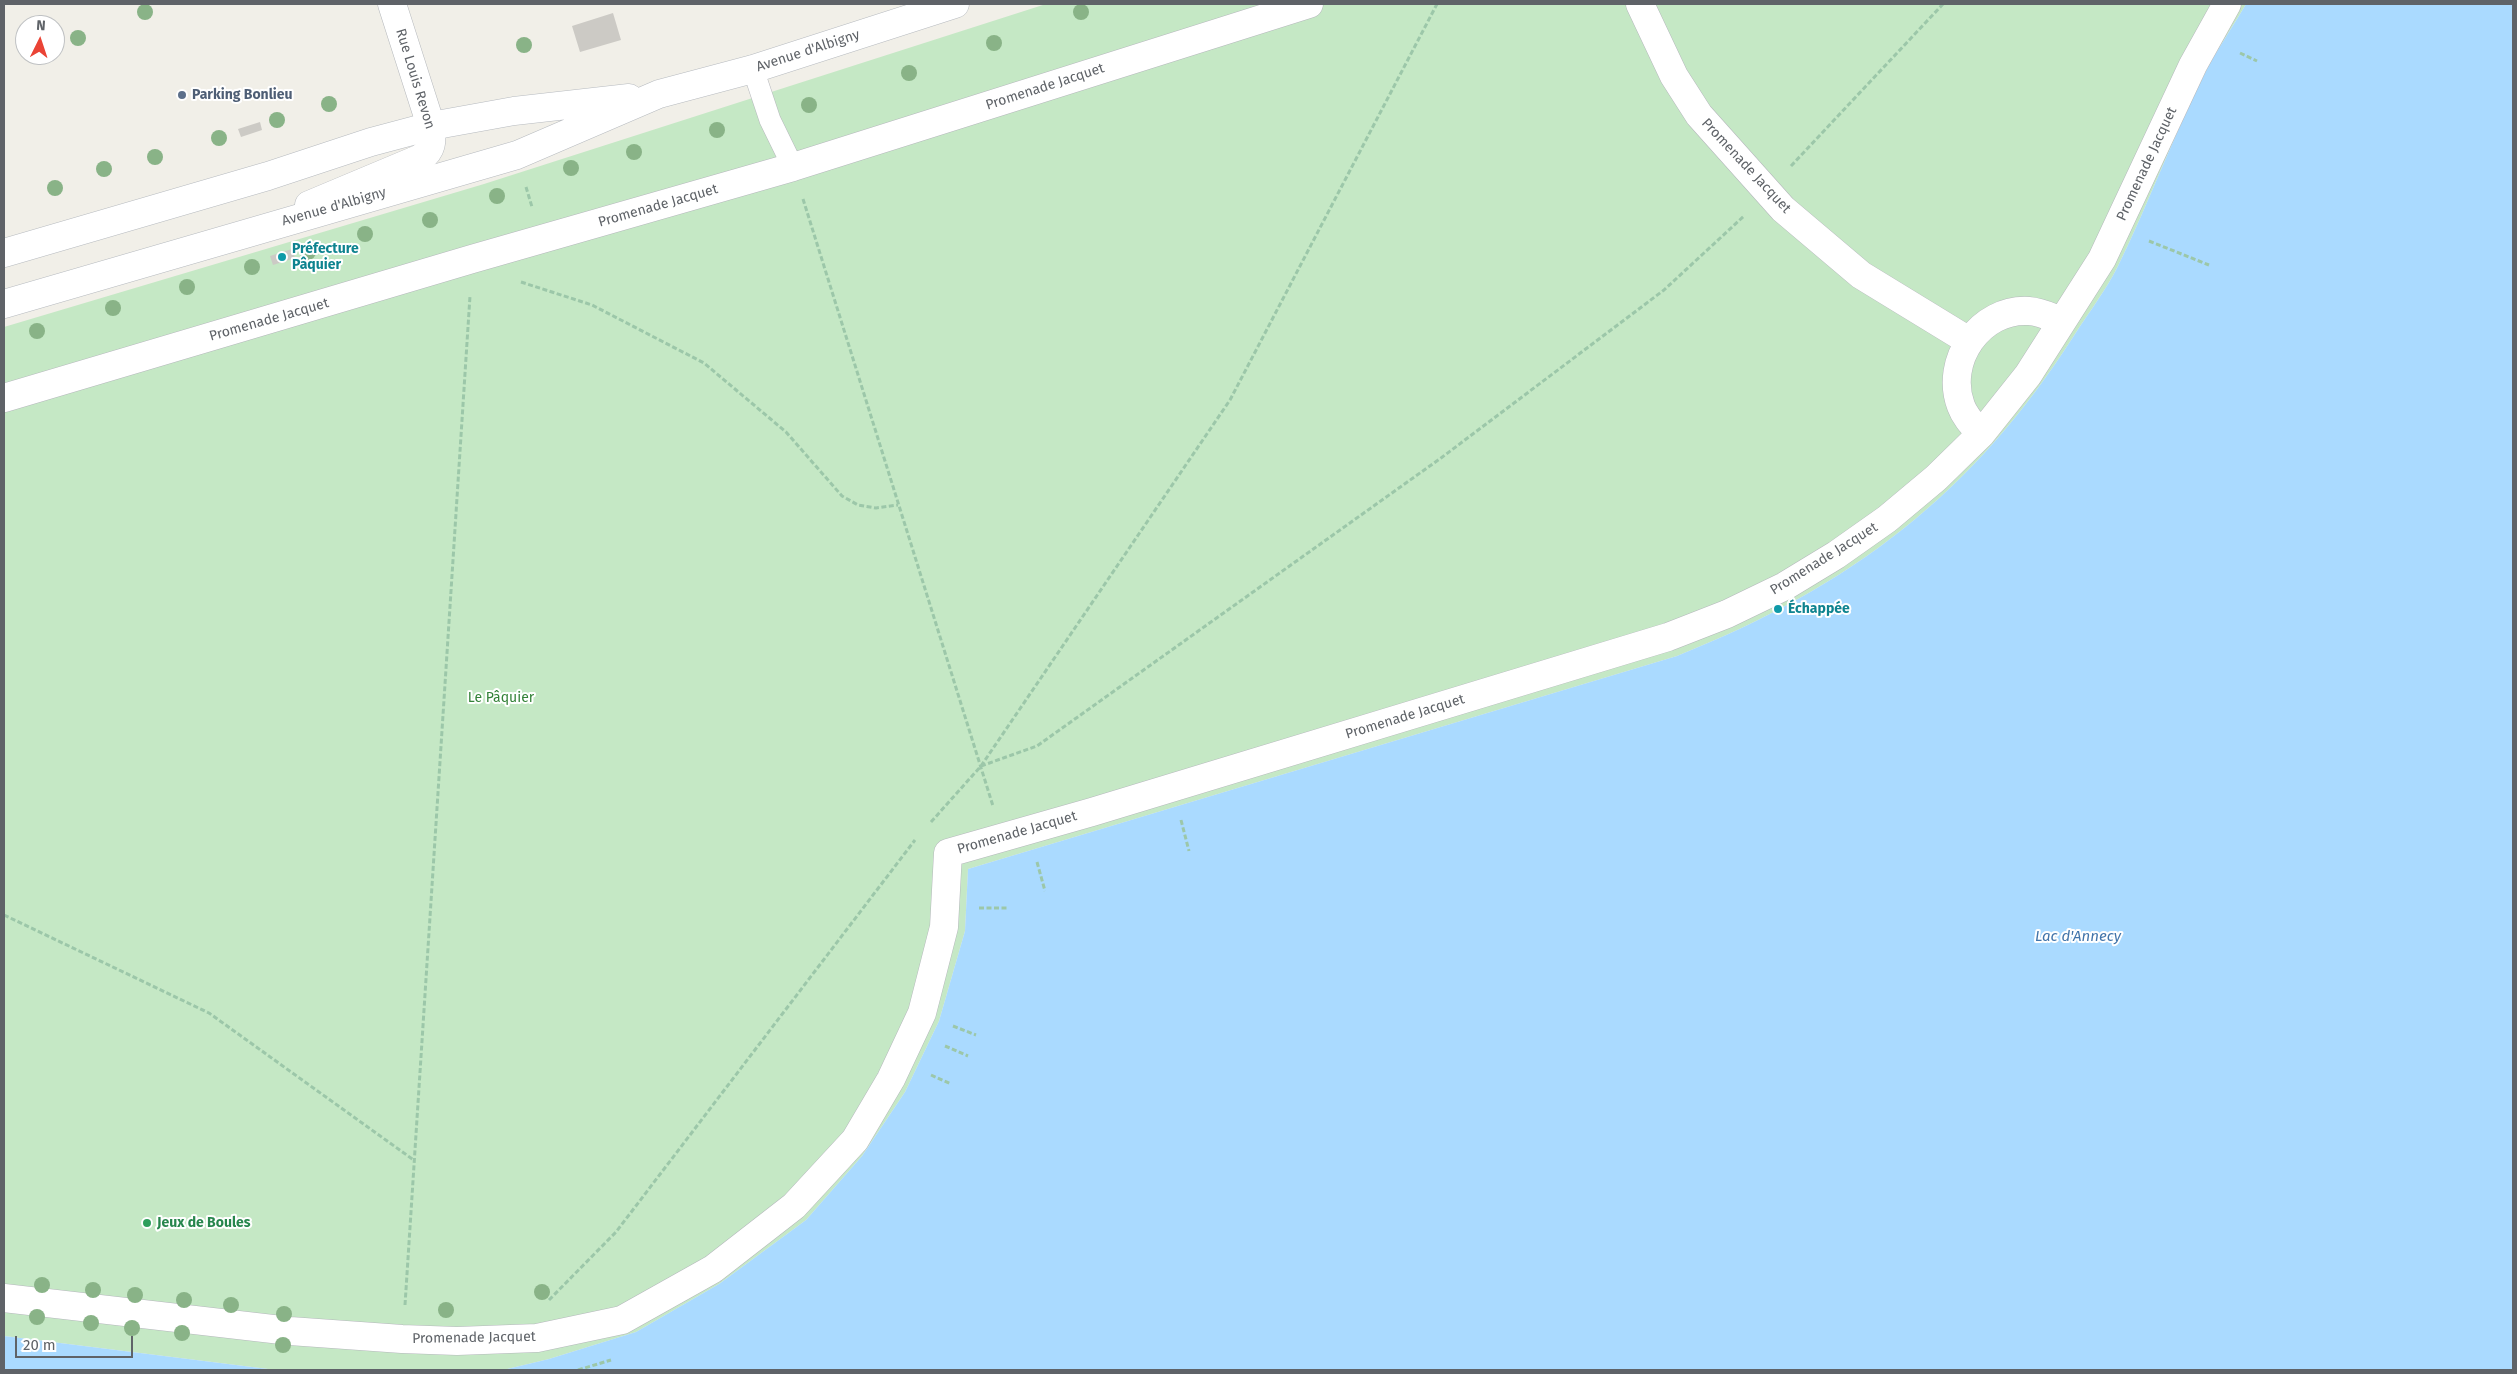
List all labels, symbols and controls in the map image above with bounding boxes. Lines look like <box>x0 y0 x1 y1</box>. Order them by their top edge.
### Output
north arrow <box>15 15 65 65</box>
text: N <box>36 17 46 34</box>
street label: Avenue d'Albigny <box>754 26 862 76</box>
street label: Rue Louis Revon <box>392 27 438 131</box>
street label: Promenade Jacquet <box>984 60 1106 114</box>
place label: Parking Bonlieu <box>192 87 292 103</box>
marker: Parking Bonlieu <box>176 89 188 101</box>
street label: Promenade Jacquet <box>2113 104 2181 224</box>
street label: Promenade Jacquet <box>1698 115 1794 217</box>
street label: Promenade Jacquet <box>596 181 720 231</box>
street label: Avenue d'Albigny <box>280 184 388 230</box>
place label: Préfecture Pâquier <box>292 241 359 274</box>
marker: Préfecture Pâquier <box>276 251 288 263</box>
street label: Promenade Jacquet <box>207 295 331 345</box>
street label: Promenade Jacquet <box>1767 519 1881 599</box>
place label: Échappée <box>1788 601 1850 617</box>
marker: Échappée <box>1772 603 1784 615</box>
park label: Le Pâquier <box>468 690 534 706</box>
street label: Promenade Jacquet <box>1343 691 1467 743</box>
street label: Promenade Jacquet <box>955 808 1079 858</box>
water label: Lac d'Annecy <box>2035 928 2121 946</box>
place label: Jeux de Boules <box>157 1215 251 1231</box>
marker: Jeux de Boules <box>141 1217 153 1229</box>
scale bar <box>18 1326 135 1358</box>
street label: Promenade Jacquet <box>412 1329 536 1347</box>
text: 20 m <box>23 1336 56 1354</box>

